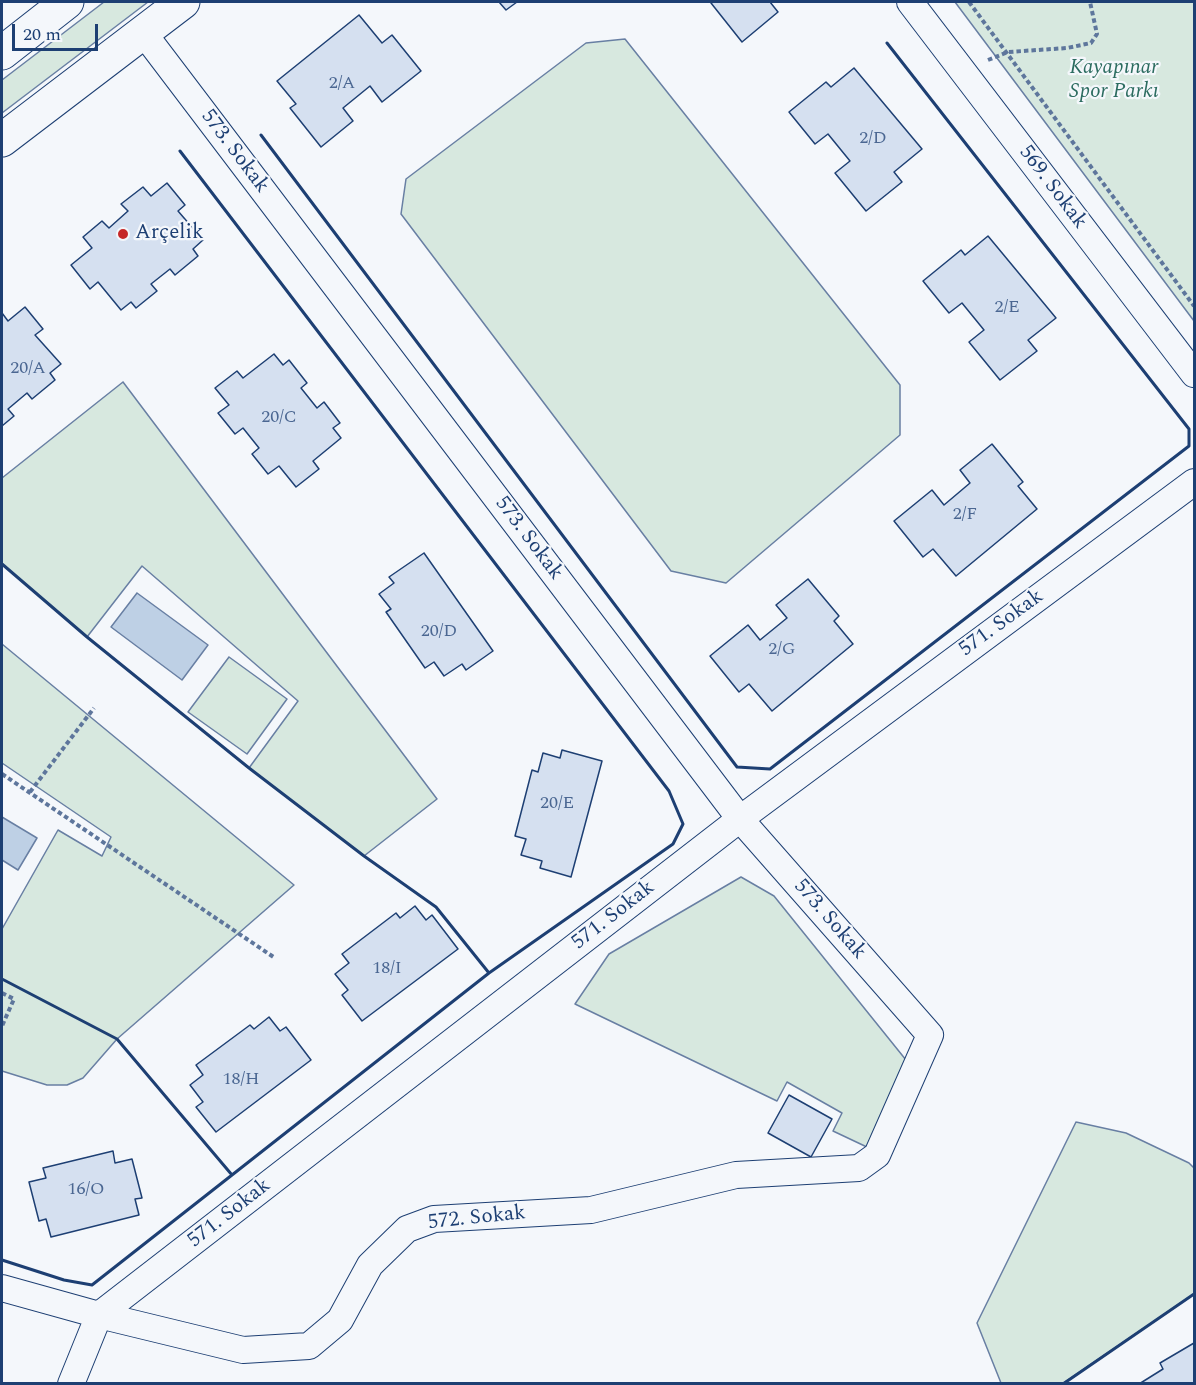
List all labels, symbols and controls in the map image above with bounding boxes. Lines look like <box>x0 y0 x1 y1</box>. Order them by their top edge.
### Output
scale bar <box>15 12 100 50</box>
text: 20 m <box>23 21 61 48</box>
park label: Kayapınar Spor Parkı <box>1069 56 1159 106</box>
house number: 2/A <box>329 73 355 95</box>
street label: 573. Sokak <box>194 105 274 199</box>
house number: 2/D <box>859 128 887 150</box>
street label: 569. Sokak <box>1012 141 1092 235</box>
place label: Arçelik <box>135 221 204 247</box>
marker: Arçelik <box>116 227 130 241</box>
house number: 2/E <box>994 297 1020 319</box>
house number: 20/A <box>10 358 46 380</box>
house number: 20/C <box>261 407 297 429</box>
street label: 573. Sokak <box>488 492 568 586</box>
house number: 2/F <box>953 504 977 526</box>
street label: 571. Sokak <box>955 585 1049 663</box>
house number: 20/D <box>421 621 457 643</box>
house number: 2/G <box>768 639 796 661</box>
house number: 20/E <box>540 793 574 815</box>
street label: 573. Sokak <box>787 875 871 965</box>
street label: 571. Sokak <box>568 876 660 956</box>
house number: 18/I <box>372 958 402 980</box>
house number: 18/H <box>222 1069 260 1091</box>
street label: 571. Sokak <box>184 1174 276 1254</box>
house number: 16/O <box>67 1179 105 1201</box>
street label: 572. Sokak <box>427 1201 527 1237</box>

